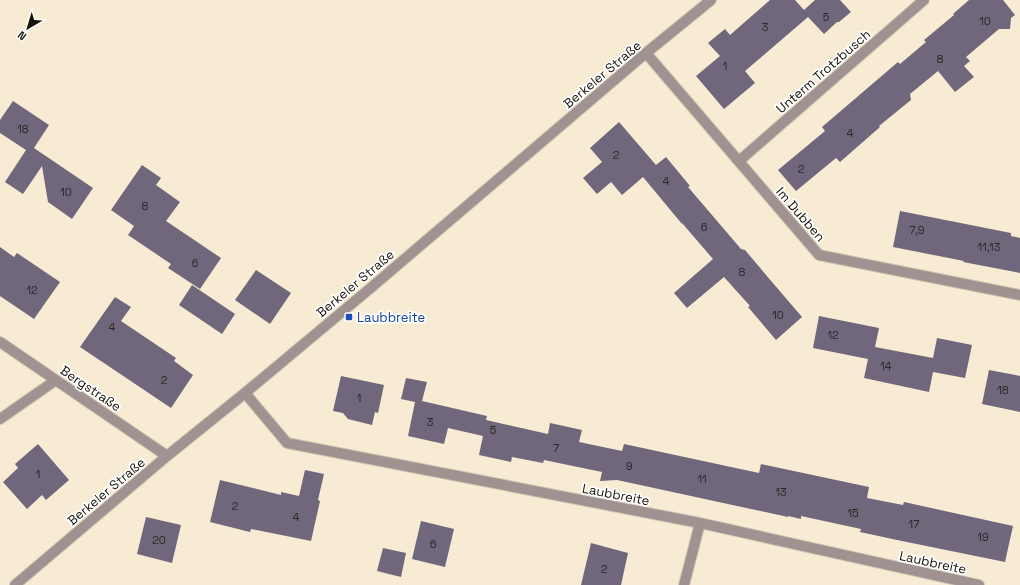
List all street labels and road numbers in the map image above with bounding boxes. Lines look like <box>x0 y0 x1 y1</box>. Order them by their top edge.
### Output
street label: Unterm Trotzbusch <box>773 26 874 117</box>
street label: Berkeler Straße <box>560 37 645 112</box>
street label: Im Dubben <box>772 184 829 245</box>
street label: Berkeler Straße <box>313 246 398 321</box>
street label: Bergstraße <box>57 362 124 415</box>
street label: Berkeler Straße <box>64 454 149 529</box>
street label: Laubbreite <box>581 480 651 509</box>
street label: Laubbreite <box>898 547 968 578</box>

